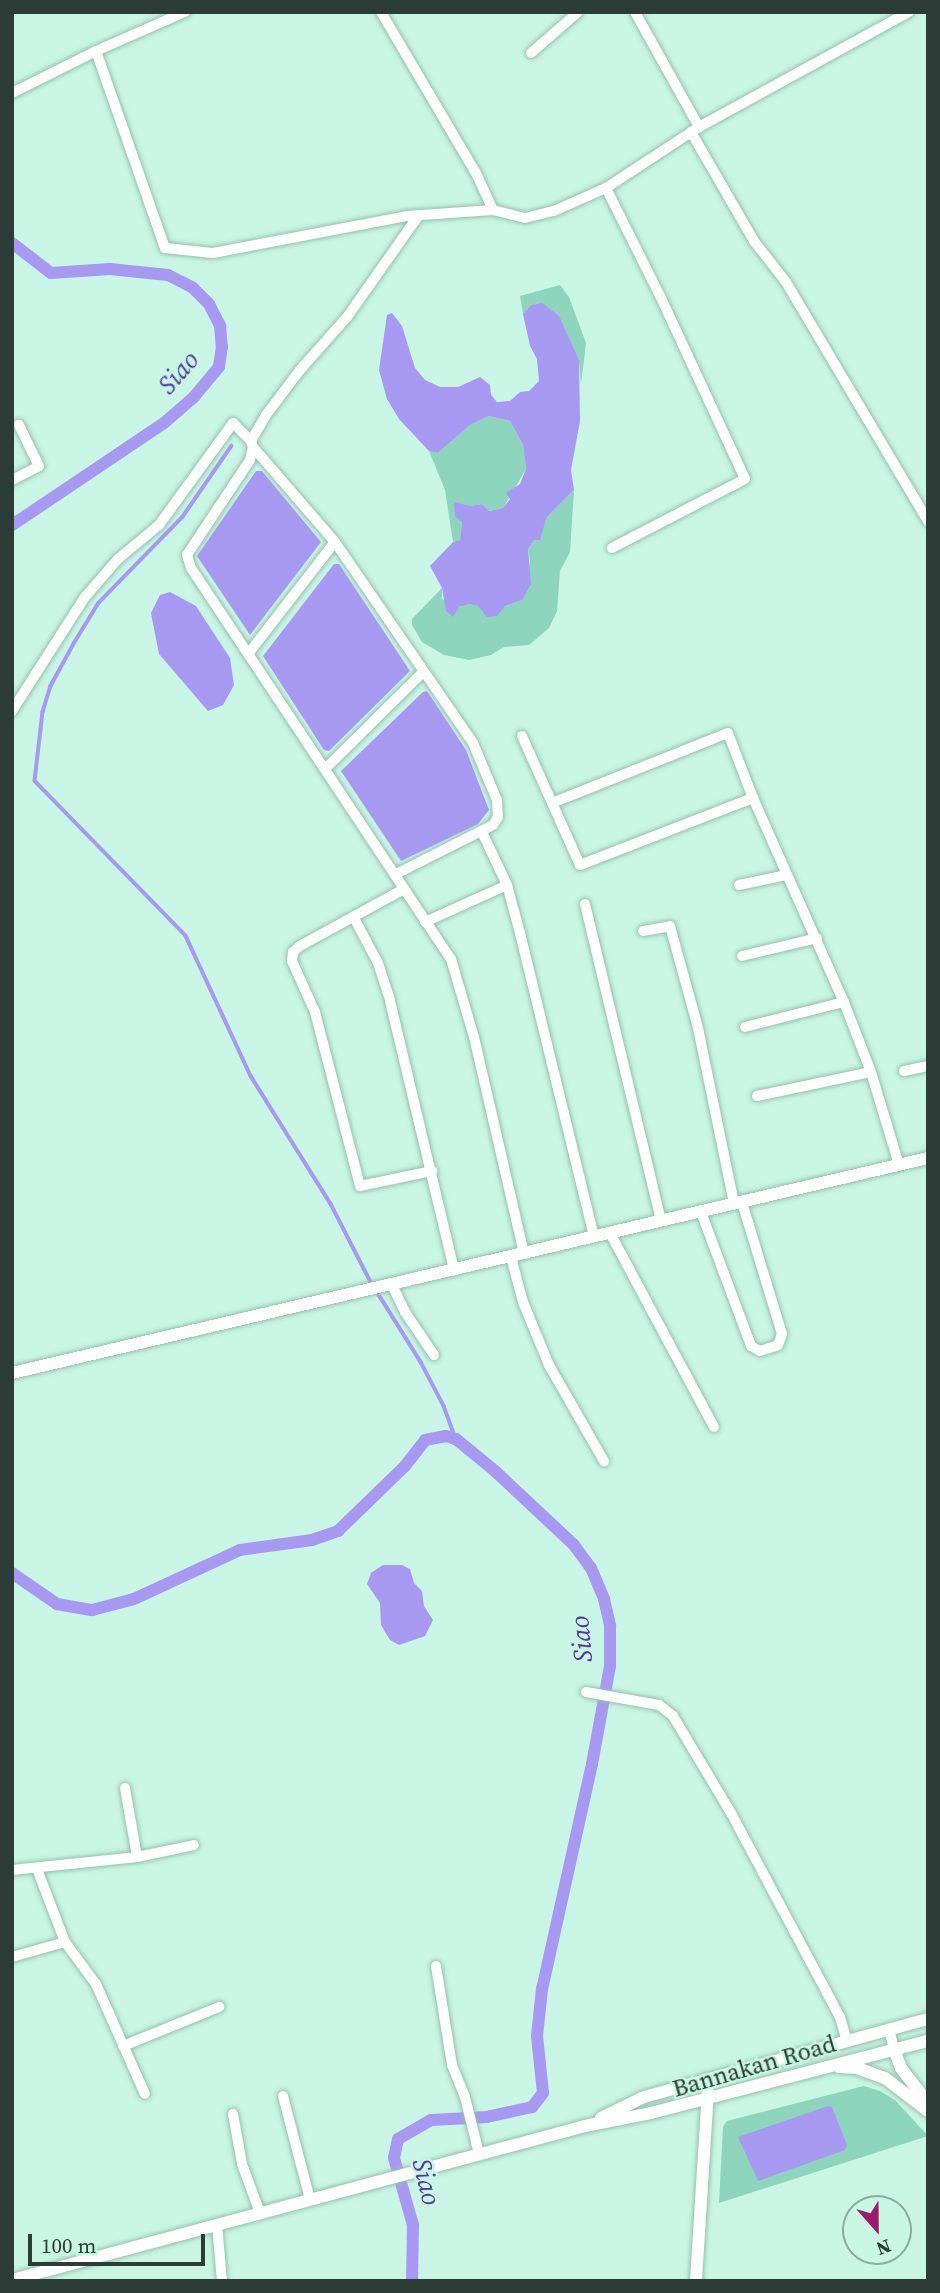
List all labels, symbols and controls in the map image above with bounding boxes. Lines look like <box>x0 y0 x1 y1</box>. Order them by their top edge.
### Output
water label: Siao <box>152 345 206 401</box>
water label: Siao <box>564 1614 600 1664</box>
street label: Bannakan Road <box>669 2029 839 2103</box>
water label: Siao <box>405 2156 447 2208</box>
north arrow <box>842 2195 912 2265</box>
scale bar <box>32 2220 208 2264</box>
text: 100 m <box>41 2231 96 2260</box>
text: N <box>873 2233 895 2262</box>

